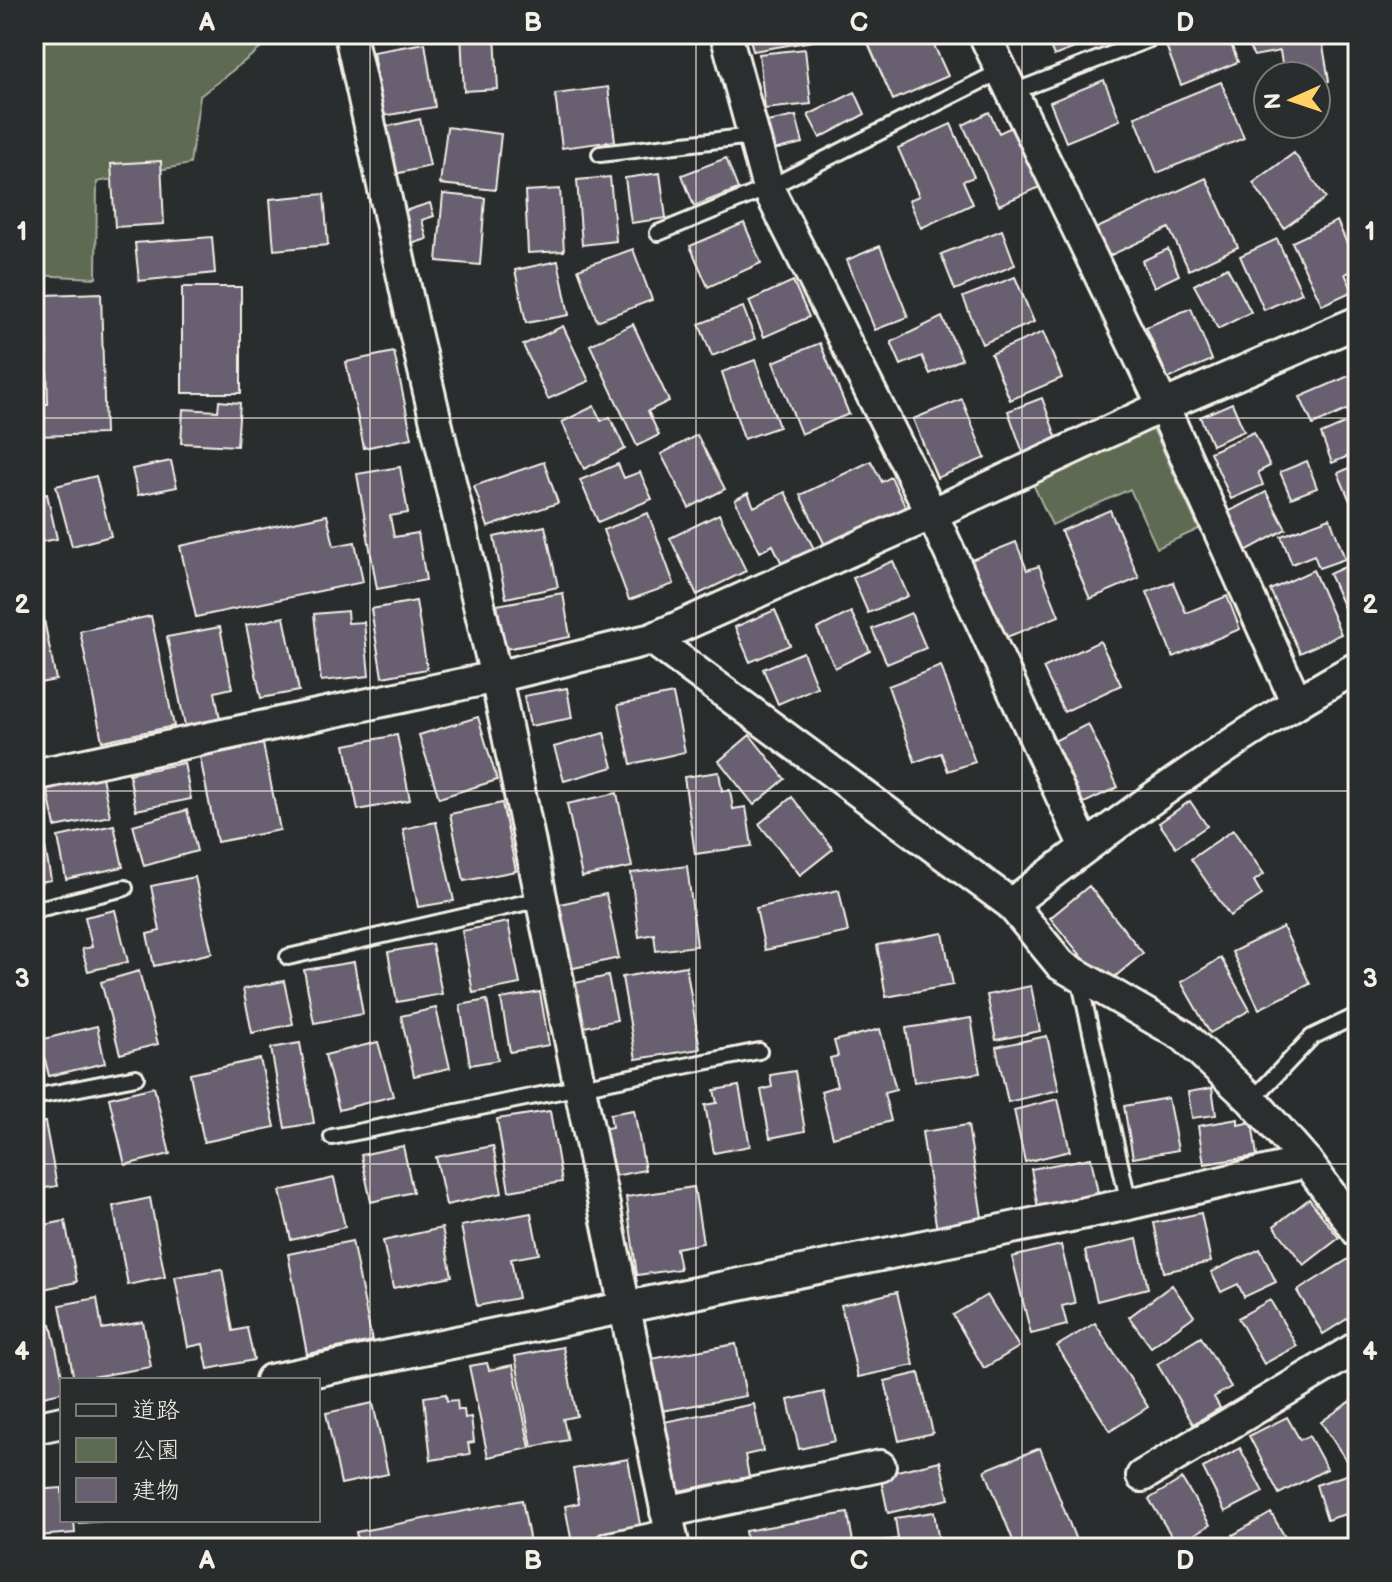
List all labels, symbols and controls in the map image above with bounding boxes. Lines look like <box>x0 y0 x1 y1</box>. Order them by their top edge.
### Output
text: A <box>198 8 215 39</box>
text: B <box>524 8 542 39</box>
text: C <box>850 8 868 39</box>
text: D <box>1176 8 1194 39</box>
north arrow <box>1252 60 1332 140</box>
text: N <box>1260 92 1287 110</box>
text: 1 <box>17 217 27 248</box>
text: 1 <box>1365 217 1375 248</box>
text: 2 <box>14 590 30 621</box>
text: 2 <box>1362 590 1378 621</box>
text: 3 <box>14 964 30 995</box>
text: 3 <box>1362 964 1378 995</box>
text: 4 <box>14 1337 30 1368</box>
text: 4 <box>1362 1337 1378 1368</box>
legend <box>60 1378 320 1522</box>
text: 道路 <box>132 1396 180 1425</box>
text: 公園 <box>132 1436 180 1465</box>
text: 建物 <box>132 1476 180 1505</box>
text: A <box>198 1546 215 1577</box>
text: B <box>524 1546 542 1577</box>
text: C <box>850 1546 868 1577</box>
text: D <box>1176 1546 1194 1577</box>

